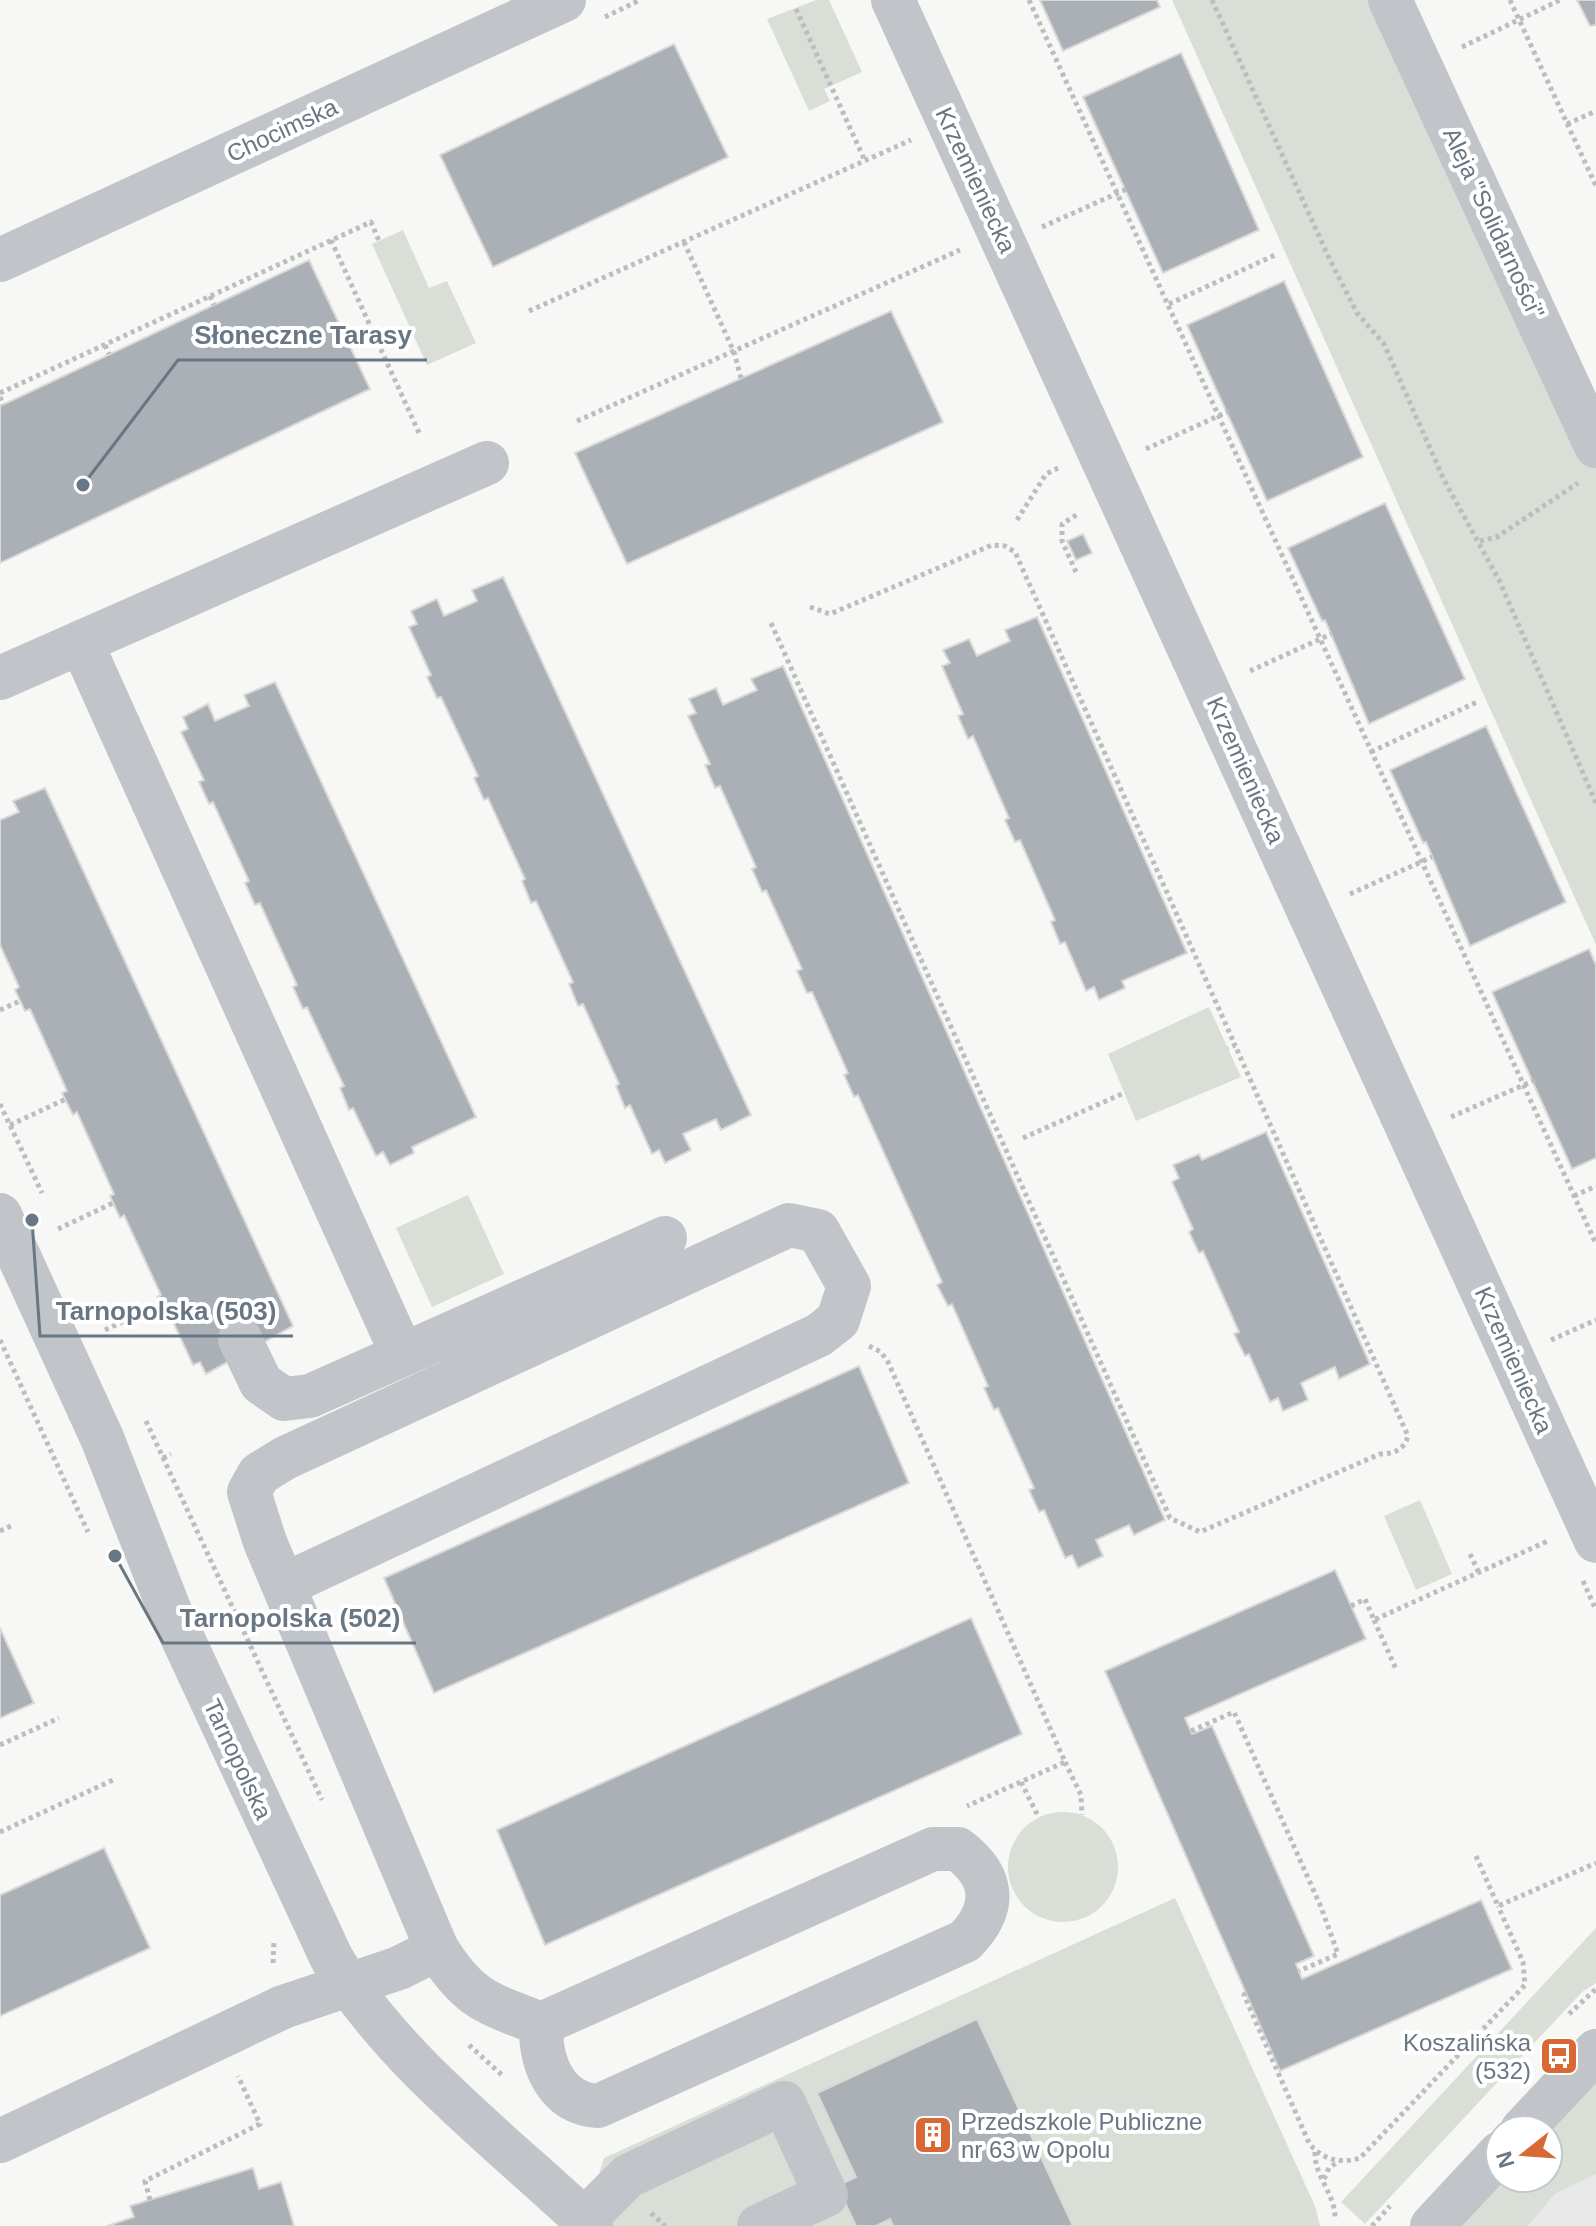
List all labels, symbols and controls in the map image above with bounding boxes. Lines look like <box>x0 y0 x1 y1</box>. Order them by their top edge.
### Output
street label: Chocimska <box>223 92 342 167</box>
street label: Krzemieniecka <box>931 103 1022 258</box>
street label: Aleja "Solidarności" <box>1438 123 1550 323</box>
callout: Słoneczne Tarasy <box>178 310 427 360</box>
text: Słoneczne Tarasy <box>194 320 412 350</box>
street label: Krzemieniecka <box>1202 693 1291 848</box>
street label: Krzemieniecka <box>1470 1283 1559 1438</box>
callout: Tarnopolska (503) <box>40 1286 293 1336</box>
text: Tarnopolska (503) <box>56 1296 276 1326</box>
callout: Tarnopolska (502) <box>163 1593 416 1643</box>
text: Tarnopolska (502) <box>180 1603 400 1633</box>
street label: Tarnopolska <box>198 1695 278 1824</box>
place label: Koszalińska (532) <box>1403 2029 1532 2084</box>
bus stop icon: Koszalińska (532) <box>1538 2035 1580 2077</box>
place label: Przedszkole Publiczne nr 63 w Opolu <box>961 2108 1202 2163</box>
building icon: Przedszkole Publiczne nr 63 w Opolu <box>912 2114 954 2156</box>
north arrow <box>1484 2114 1564 2194</box>
text: N <box>1491 2148 1520 2171</box>

